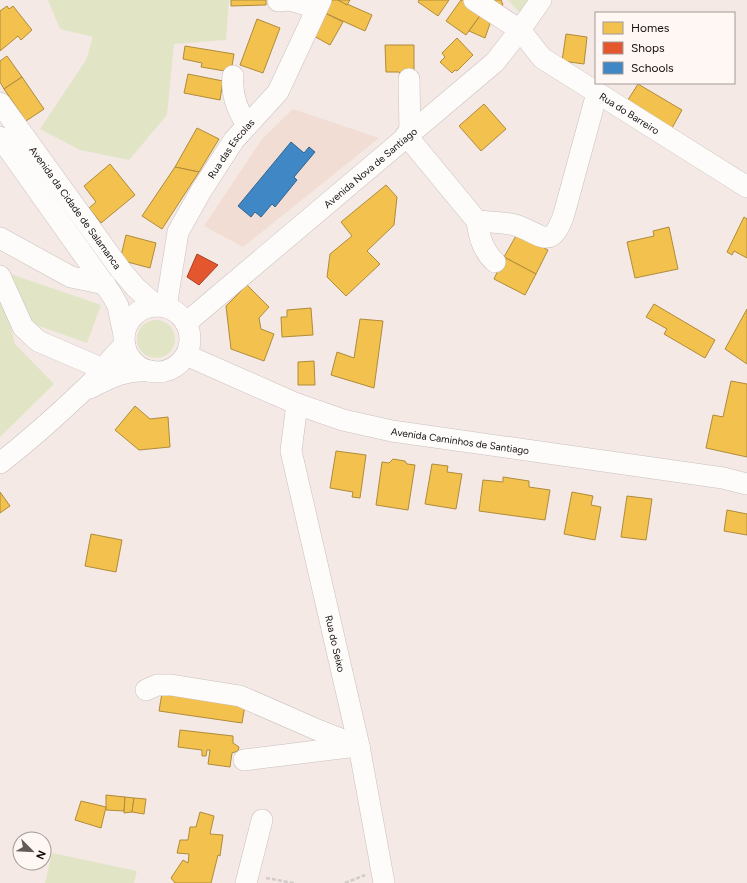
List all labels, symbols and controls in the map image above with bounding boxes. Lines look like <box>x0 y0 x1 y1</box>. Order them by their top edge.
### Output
legend <box>595 12 735 84</box>
text: Homes <box>631 21 670 35</box>
text: Shops <box>631 41 665 55</box>
text: Schools <box>631 61 674 75</box>
street label: Rua do Barreiro <box>597 90 662 137</box>
street label: Rua das Escolas <box>205 116 258 181</box>
street label: Avenida Nova de Santiago <box>321 125 420 211</box>
street label: Avenida da Cidade de Salamanca <box>26 144 124 272</box>
street label: Avenida Caminhos de Santiago <box>390 425 530 457</box>
street label: Rua do Seixo <box>322 614 348 674</box>
north arrow <box>12 831 52 871</box>
text: N <box>33 848 48 861</box>

